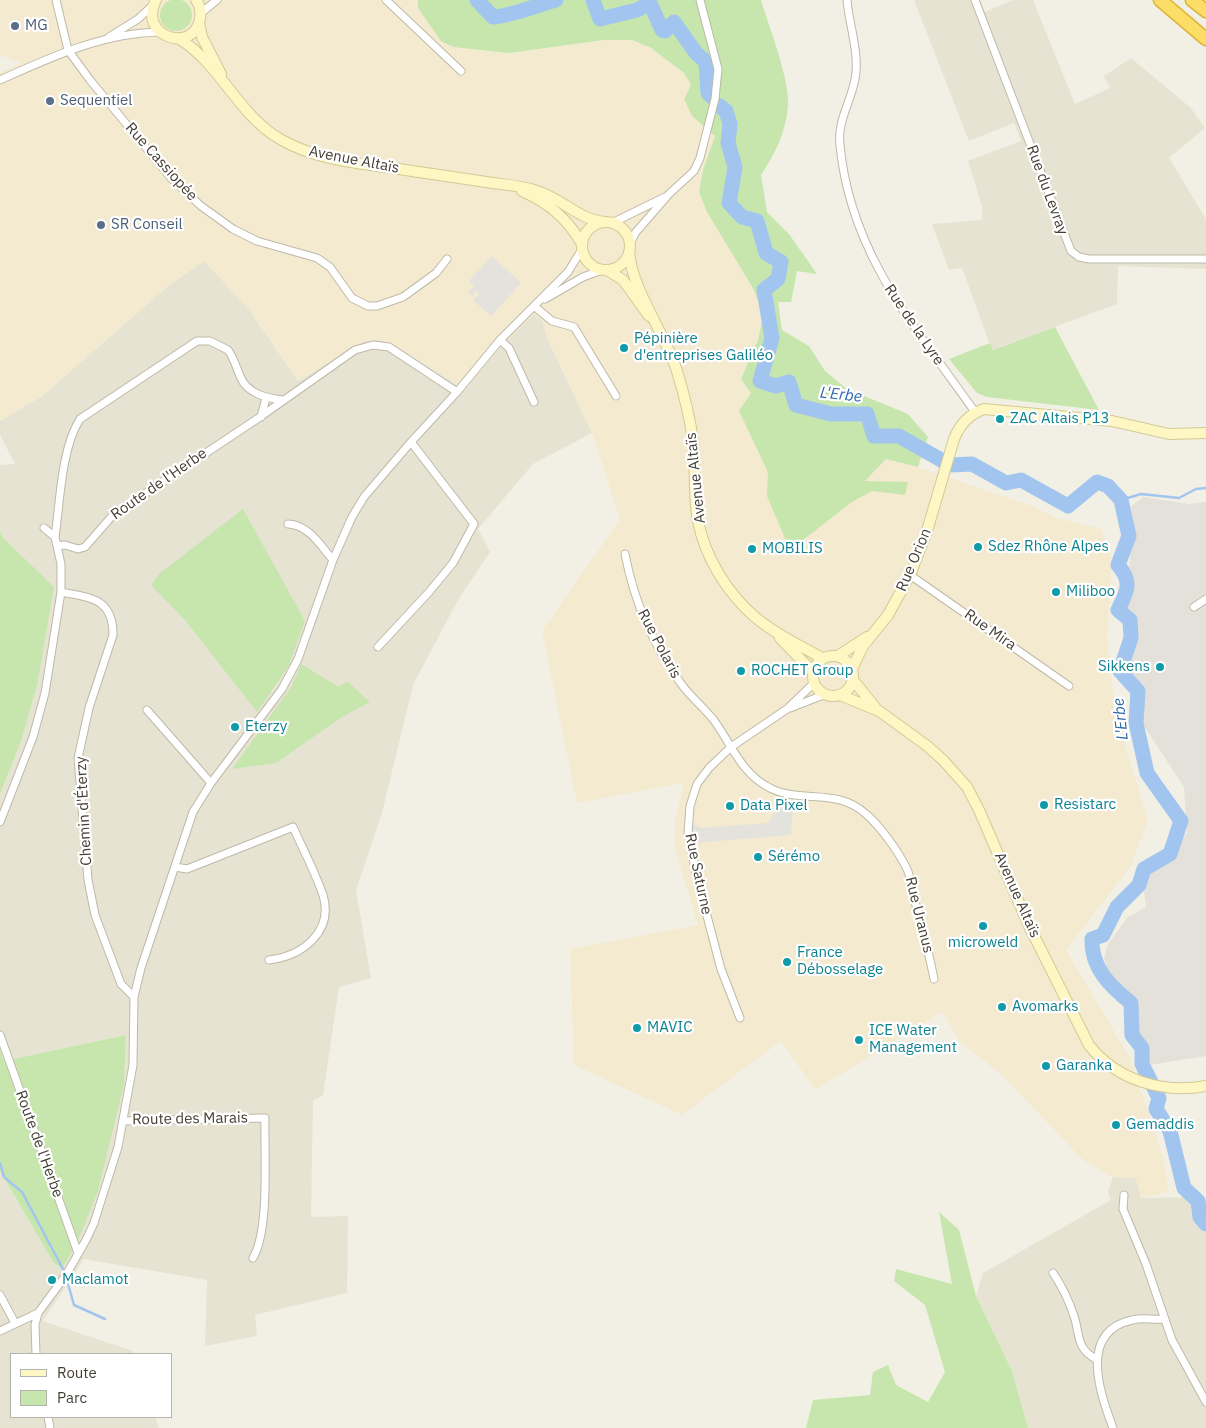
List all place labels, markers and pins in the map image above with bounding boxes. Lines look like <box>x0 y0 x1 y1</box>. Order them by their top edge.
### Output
place label: MG <box>25 17 48 35</box>
marker: MG <box>9 20 21 32</box>
place label: Sequentiel <box>60 92 132 110</box>
marker: Sequentiel <box>44 95 56 107</box>
place label: SR Conseil <box>111 216 182 234</box>
marker: SR Conseil <box>95 219 107 231</box>
place label: Pépinière d'entreprises Galiléo <box>634 330 773 365</box>
marker: Pépinière d'entreprises Galiléo <box>618 342 630 354</box>
place label: ZAC Altais P13 <box>1010 410 1110 428</box>
marker: ZAC Altais P13 <box>994 413 1006 425</box>
place label: Sdez Rhône Alpes <box>988 538 1109 556</box>
place label: MOBILIS <box>762 540 823 558</box>
marker: Sdez Rhône Alpes <box>972 541 984 553</box>
marker: MOBILIS <box>746 543 758 555</box>
place label: Miliboo <box>1066 583 1115 601</box>
marker: Miliboo <box>1050 586 1062 598</box>
place label: Sikkens <box>1098 658 1150 676</box>
marker: Sikkens <box>1154 661 1166 673</box>
place label: ROCHET Group <box>751 662 853 680</box>
marker: ROCHET Group <box>735 665 747 677</box>
place label: Eterzy <box>245 718 287 736</box>
marker: Eterzy <box>229 721 241 733</box>
place label: Resistarc <box>1054 796 1116 814</box>
place label: Data Pixel <box>740 797 807 815</box>
marker: Resistarc <box>1038 799 1050 811</box>
marker: Data Pixel <box>724 800 736 812</box>
place label: Sérémo <box>768 848 820 866</box>
marker: Sérémo <box>752 851 764 863</box>
marker: microweld <box>977 920 989 932</box>
place label: microweld <box>948 934 1018 952</box>
place label: France Débosselage <box>797 944 883 979</box>
marker: France Débosselage <box>781 956 793 968</box>
place label: Avomarks <box>1012 998 1079 1016</box>
marker: Avomarks <box>996 1001 1008 1013</box>
place label: MAVIC <box>647 1019 693 1037</box>
marker: MAVIC <box>631 1022 643 1034</box>
place label: ICE Water Management <box>869 1022 957 1057</box>
marker: ICE Water Management <box>853 1034 865 1046</box>
place label: Garanka <box>1056 1057 1112 1075</box>
marker: Garanka <box>1040 1060 1052 1072</box>
place label: Gemaddis <box>1126 1116 1194 1134</box>
marker: Gemaddis <box>1110 1119 1122 1131</box>
place label: Maclamot <box>62 1271 129 1289</box>
marker: Maclamot <box>46 1274 58 1286</box>

